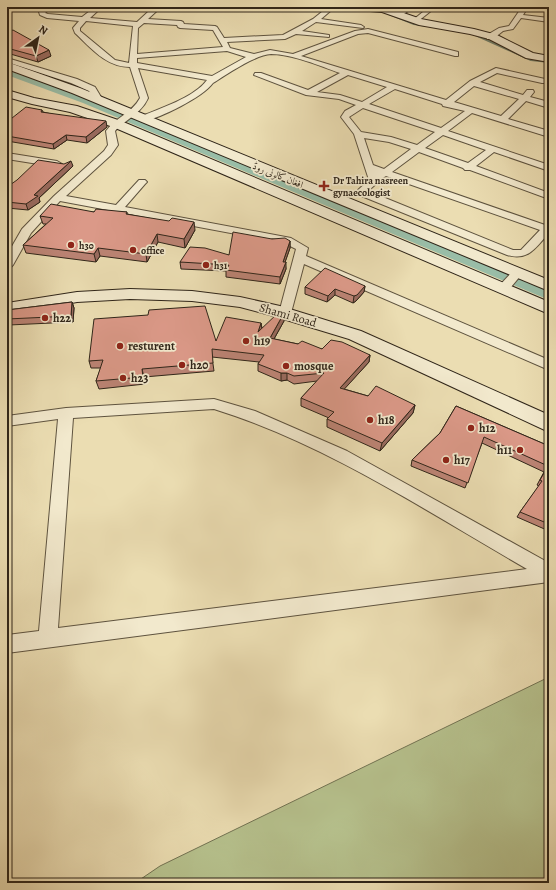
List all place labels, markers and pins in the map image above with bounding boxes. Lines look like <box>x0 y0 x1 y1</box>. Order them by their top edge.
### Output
place label: Dr Tahira nasreen gynaecologist <box>333 174 409 199</box>
marker: Dr Tahira nasreen gynaecologist <box>318 180 330 192</box>
place label: h30 <box>79 239 94 252</box>
marker: h30 <box>66 240 76 250</box>
place label: office <box>141 244 165 257</box>
marker: office <box>128 245 138 255</box>
place label: h31 <box>214 259 228 272</box>
marker: h31 <box>201 260 211 270</box>
place label: h22 <box>53 310 71 326</box>
marker: h22 <box>40 313 50 323</box>
place label: h19 <box>254 333 271 349</box>
marker: h19 <box>241 336 251 346</box>
place label: resturent <box>128 338 175 354</box>
marker: resturent <box>115 341 125 351</box>
place label: h20 <box>190 357 208 373</box>
place label: mosque <box>294 358 334 374</box>
marker: h20 <box>177 360 187 370</box>
marker: mosque <box>281 361 291 371</box>
place label: h23 <box>131 370 148 386</box>
marker: h23 <box>118 373 128 383</box>
place label: h18 <box>378 412 395 428</box>
marker: h18 <box>365 415 375 425</box>
place label: h12 <box>479 420 496 436</box>
marker: h12 <box>466 423 476 433</box>
place label: h11 <box>497 442 513 458</box>
marker: h11 <box>515 445 525 455</box>
place label: h17 <box>454 452 471 468</box>
marker: h17 <box>441 455 451 465</box>

